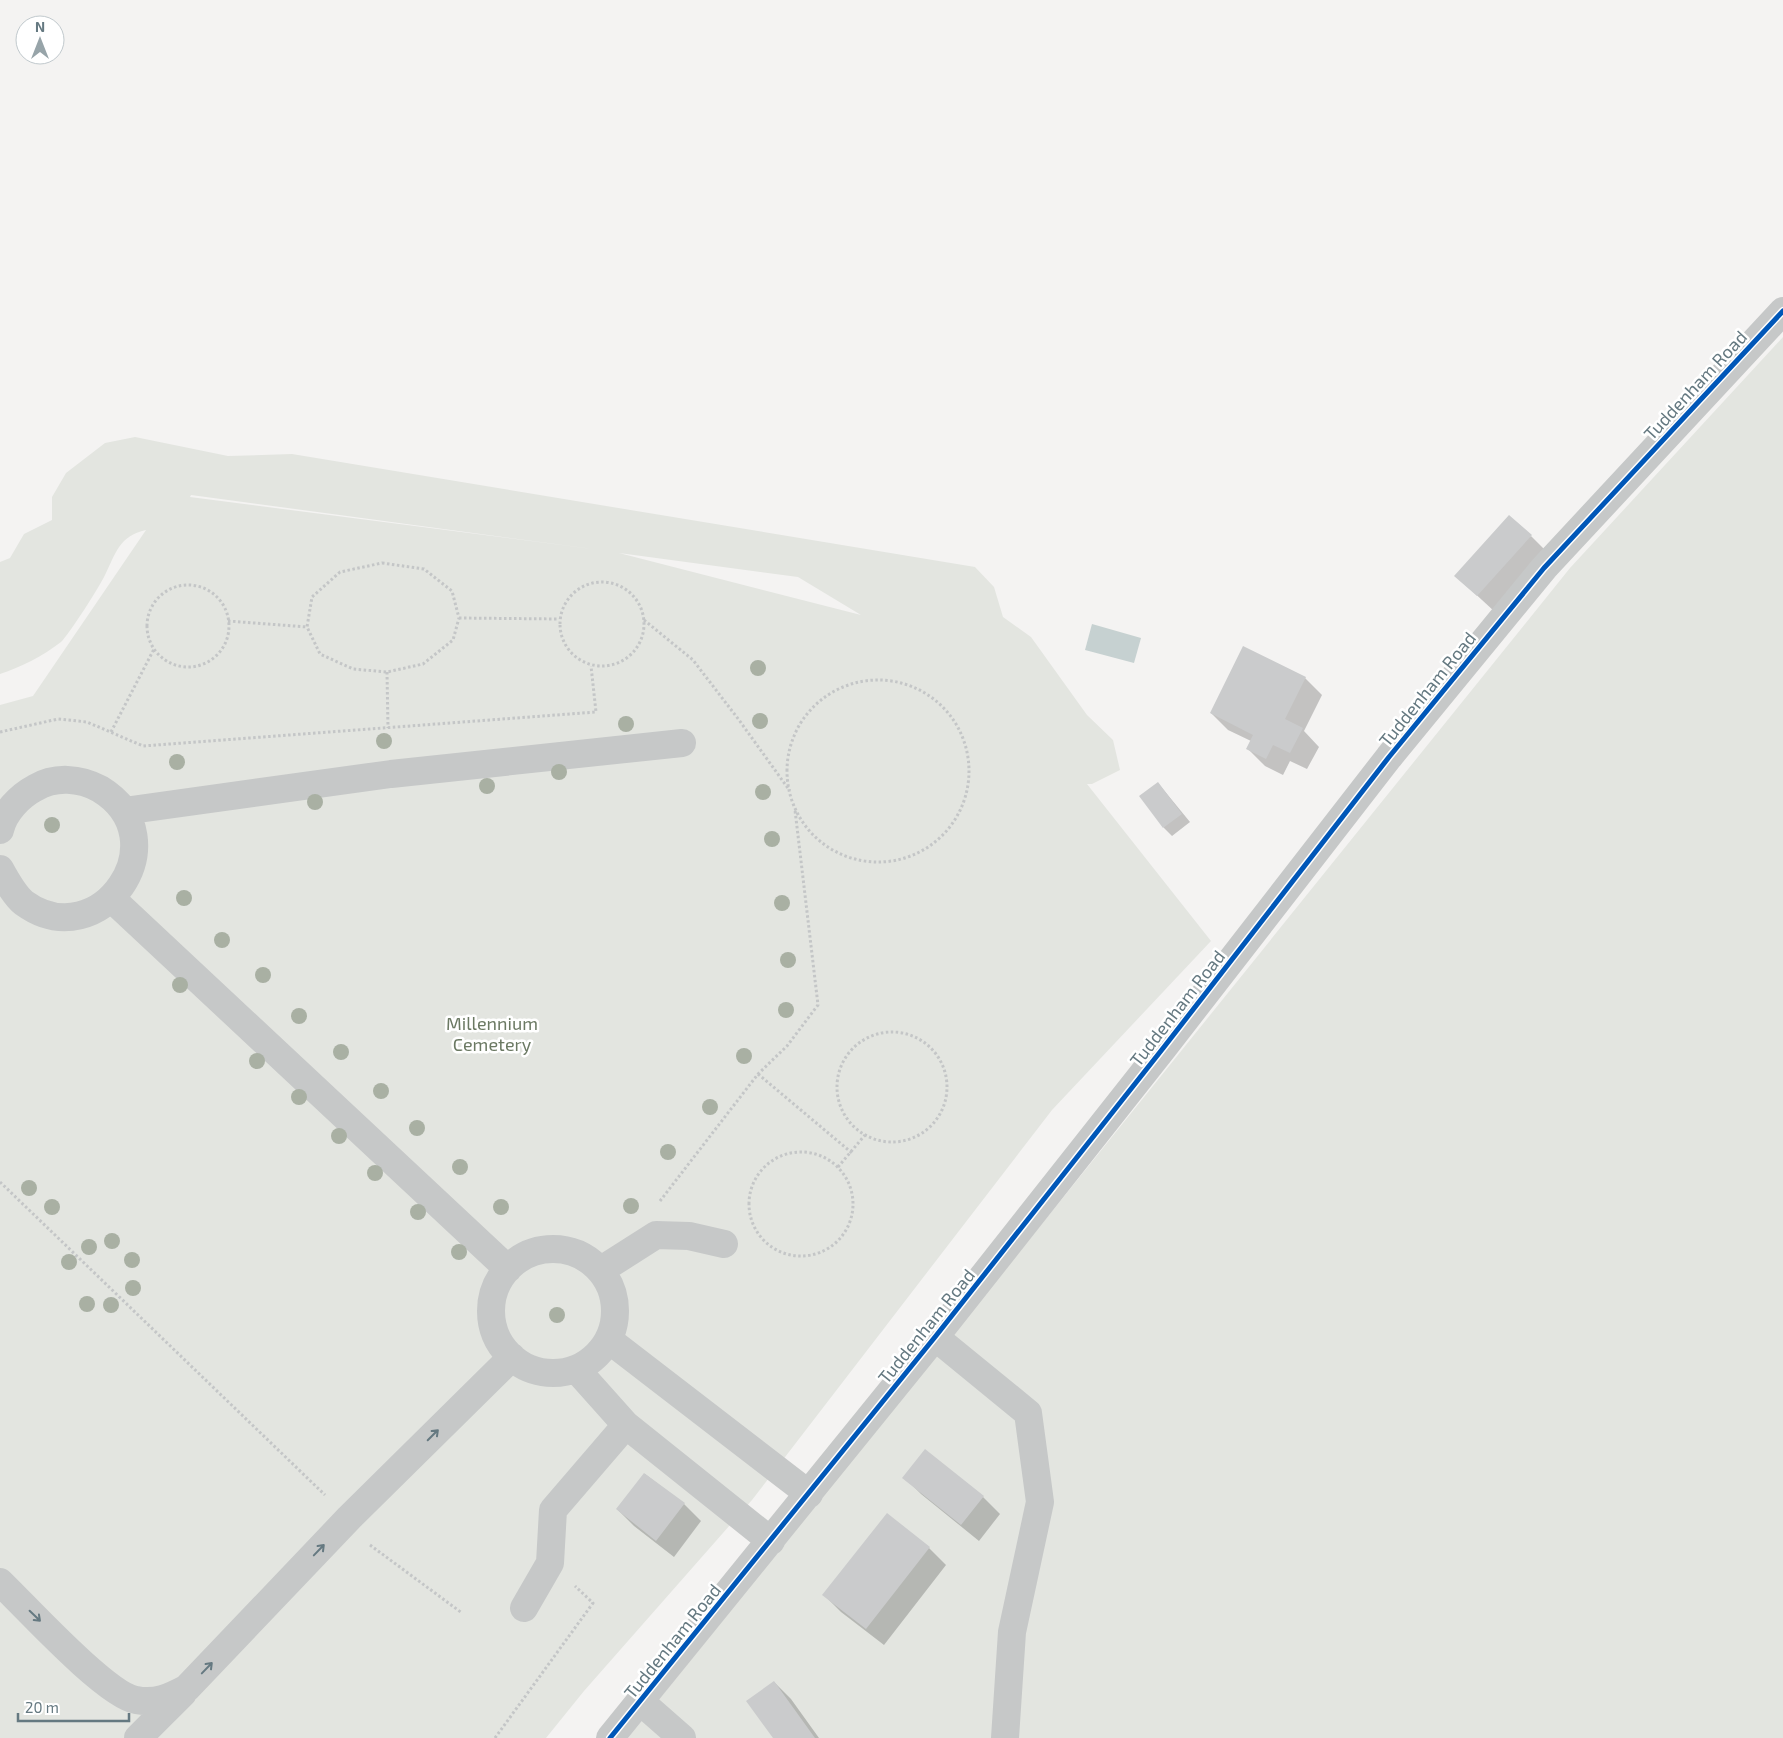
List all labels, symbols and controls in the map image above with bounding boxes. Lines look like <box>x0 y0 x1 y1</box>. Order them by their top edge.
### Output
north arrow <box>15 15 65 65</box>
text: N <box>35 18 45 35</box>
street label: Tuddenham Road <box>1639 326 1751 444</box>
street label: Tuddenham Road <box>1374 627 1480 751</box>
street label: Tuddenham Road <box>1125 945 1229 1071</box>
park label: Millennium Cemetery <box>446 1012 538 1055</box>
street label: Tuddenham Road <box>873 1264 979 1388</box>
one-way arrow <box>427 1429 440 1441</box>
one-way arrow <box>313 1544 325 1557</box>
street label: Tuddenham Road <box>619 1579 725 1703</box>
one-way arrow <box>29 1610 41 1622</box>
one-way arrow <box>201 1661 213 1674</box>
scale bar <box>18 1690 129 1722</box>
text: 20 m <box>25 1698 59 1716</box>

